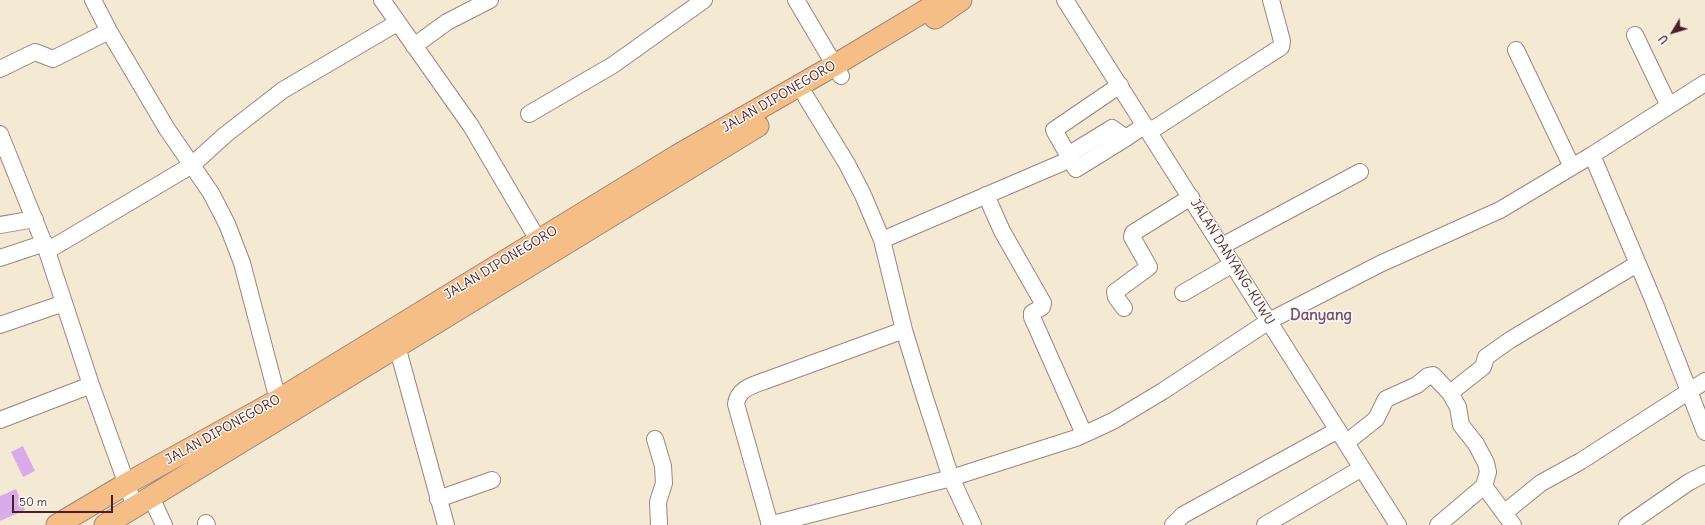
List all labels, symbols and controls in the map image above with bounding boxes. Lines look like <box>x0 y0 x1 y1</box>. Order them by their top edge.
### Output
north arrow <box>1653 12 1693 52</box>
text: U <box>1656 32 1671 47</box>
street label: JALAN DIPONEGORO <box>719 58 839 136</box>
street label: JALAN DANYANG-KUWU <box>1187 196 1277 328</box>
street label: JALAN DIPONEGORO <box>442 223 560 303</box>
district label: Danyang <box>1290 307 1352 325</box>
street label: JALAN DIPONEGORO <box>163 392 283 468</box>
scale bar <box>14 487 115 513</box>
text: 50 m <box>19 494 47 509</box>

